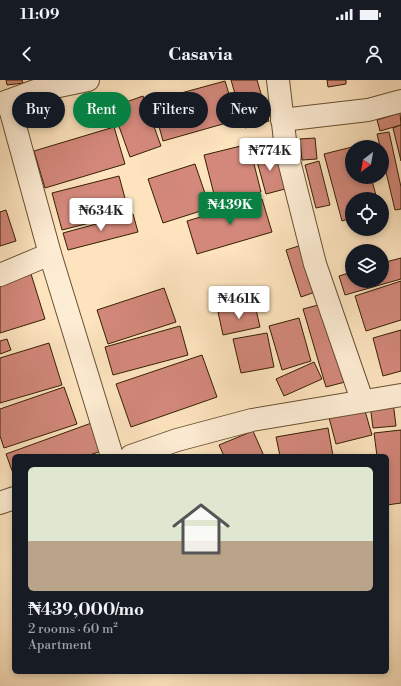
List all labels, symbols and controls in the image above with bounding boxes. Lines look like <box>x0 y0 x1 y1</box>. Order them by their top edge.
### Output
text: 11:09 <box>20 5 59 24</box>
icon: back <box>16 43 38 65</box>
text: Casavia <box>168 43 233 66</box>
icon: person <box>363 43 385 65</box>
chip: Buy <box>12 92 65 128</box>
chip: Rent <box>73 92 131 128</box>
chip: Filters <box>139 92 208 128</box>
chip: New <box>216 92 271 128</box>
pin: ₦774K <box>242 138 298 172</box>
north arrow <box>345 140 389 184</box>
map controls <box>345 140 389 288</box>
text: ₦774K <box>248 143 292 159</box>
pin: ₦439K <box>202 192 258 226</box>
button: locate <box>345 192 389 236</box>
text: ₦439K <box>208 197 252 213</box>
pin: ₦634K <box>73 198 129 232</box>
text: ₦634K <box>78 203 124 219</box>
button: layers <box>345 244 389 288</box>
pin: ₦461K <box>211 286 267 320</box>
text: ₦461K <box>218 291 260 307</box>
icon: home <box>165 493 237 565</box>
text: ₦439,000/mo <box>28 599 144 621</box>
text: 2 rooms · 60 m² <box>28 621 118 637</box>
text: Apartment <box>28 637 92 653</box>

